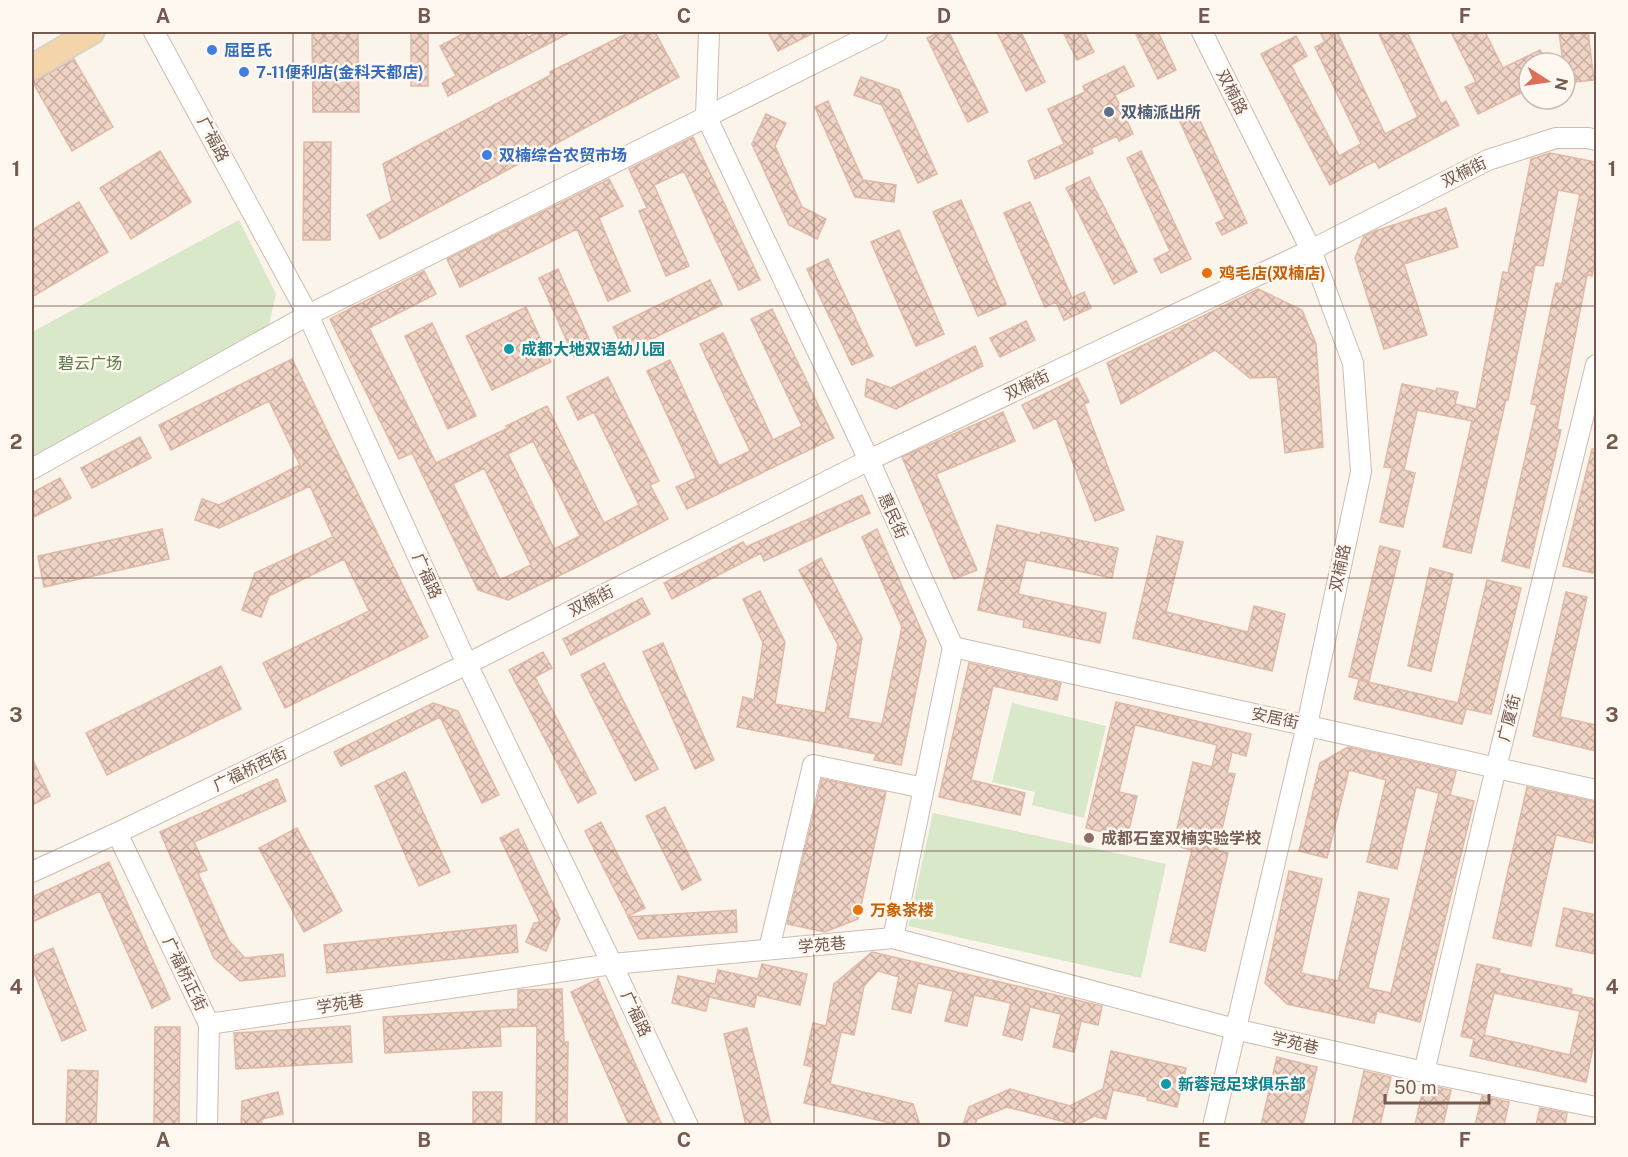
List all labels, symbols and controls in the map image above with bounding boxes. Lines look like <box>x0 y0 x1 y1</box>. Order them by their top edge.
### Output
text: A <box>156 4 170 28</box>
text: B <box>417 4 431 28</box>
text: C <box>677 4 691 28</box>
text: D <box>937 4 951 28</box>
text: E <box>1198 4 1210 28</box>
text: F <box>1459 4 1471 28</box>
place label: 屈臣氏 <box>224 41 272 60</box>
marker: 屈臣氏 <box>205 43 219 57</box>
north arrow <box>1517 51 1577 111</box>
place label: 7-11便利店(金科天都店) <box>256 63 424 82</box>
marker: 7-11便利店(金科天都店) <box>237 65 251 79</box>
street label: 双楠路 <box>1213 66 1251 118</box>
text: N <box>1551 76 1572 92</box>
place label: 双楠派出所 <box>1121 103 1201 122</box>
marker: 双楠派出所 <box>1102 105 1116 119</box>
street label: 广福路 <box>193 113 233 165</box>
place label: 双楠综合农贸市场 <box>499 146 627 165</box>
marker: 双楠综合农贸市场 <box>480 148 494 162</box>
street label: 双楠街 <box>1438 153 1490 191</box>
text: 1 <box>12 157 20 181</box>
text: 1 <box>1608 157 1616 181</box>
place label: 鸡毛店(双楠店) <box>1219 264 1326 283</box>
marker: 鸡毛店(双楠店) <box>1200 266 1214 280</box>
place label: 成都大地双语幼儿园 <box>521 340 665 359</box>
marker: 成都大地双语幼儿园 <box>502 342 516 356</box>
park label: 碧云广场 <box>58 354 122 373</box>
street label: 双楠街 <box>1001 366 1053 404</box>
text: 2 <box>10 430 22 454</box>
text: 2 <box>1606 430 1618 454</box>
street label: 惠民街 <box>875 490 911 542</box>
street label: 双楠路 <box>1326 543 1354 593</box>
street label: 广福路 <box>409 550 445 602</box>
street label: 双楠街 <box>565 582 617 620</box>
street label: 广厦街 <box>1494 692 1524 744</box>
text: 3 <box>9 703 23 727</box>
text: 3 <box>1605 703 1619 727</box>
street label: 安居街 <box>1250 704 1300 732</box>
street label: 广福桥西街 <box>210 743 290 795</box>
place label: 成都石室双楠实验学校 <box>1101 829 1262 848</box>
marker: 成都石室双楠实验学校 <box>1082 831 1096 845</box>
place label: 万象茶楼 <box>870 901 934 920</box>
marker: 万象茶楼 <box>851 903 865 917</box>
street label: 学苑巷 <box>797 933 847 957</box>
street label: 广福桥正街 <box>159 934 211 1014</box>
text: 4 <box>9 975 23 999</box>
text: 4 <box>1605 975 1619 999</box>
street label: 广福路 <box>617 988 655 1040</box>
street label: 学苑巷 <box>315 991 365 1017</box>
street label: 学苑巷 <box>1269 1028 1321 1058</box>
scale bar <box>1385 1067 1488 1105</box>
place label: 新蓉冠足球俱乐部 <box>1178 1075 1306 1094</box>
marker: 新蓉冠足球俱乐部 <box>1159 1077 1173 1091</box>
text: 50 m <box>1394 1077 1437 1098</box>
text: A <box>156 1128 170 1152</box>
text: B <box>417 1128 431 1152</box>
text: C <box>677 1128 691 1152</box>
text: D <box>937 1128 951 1152</box>
text: E <box>1198 1128 1210 1152</box>
text: F <box>1459 1128 1471 1152</box>

